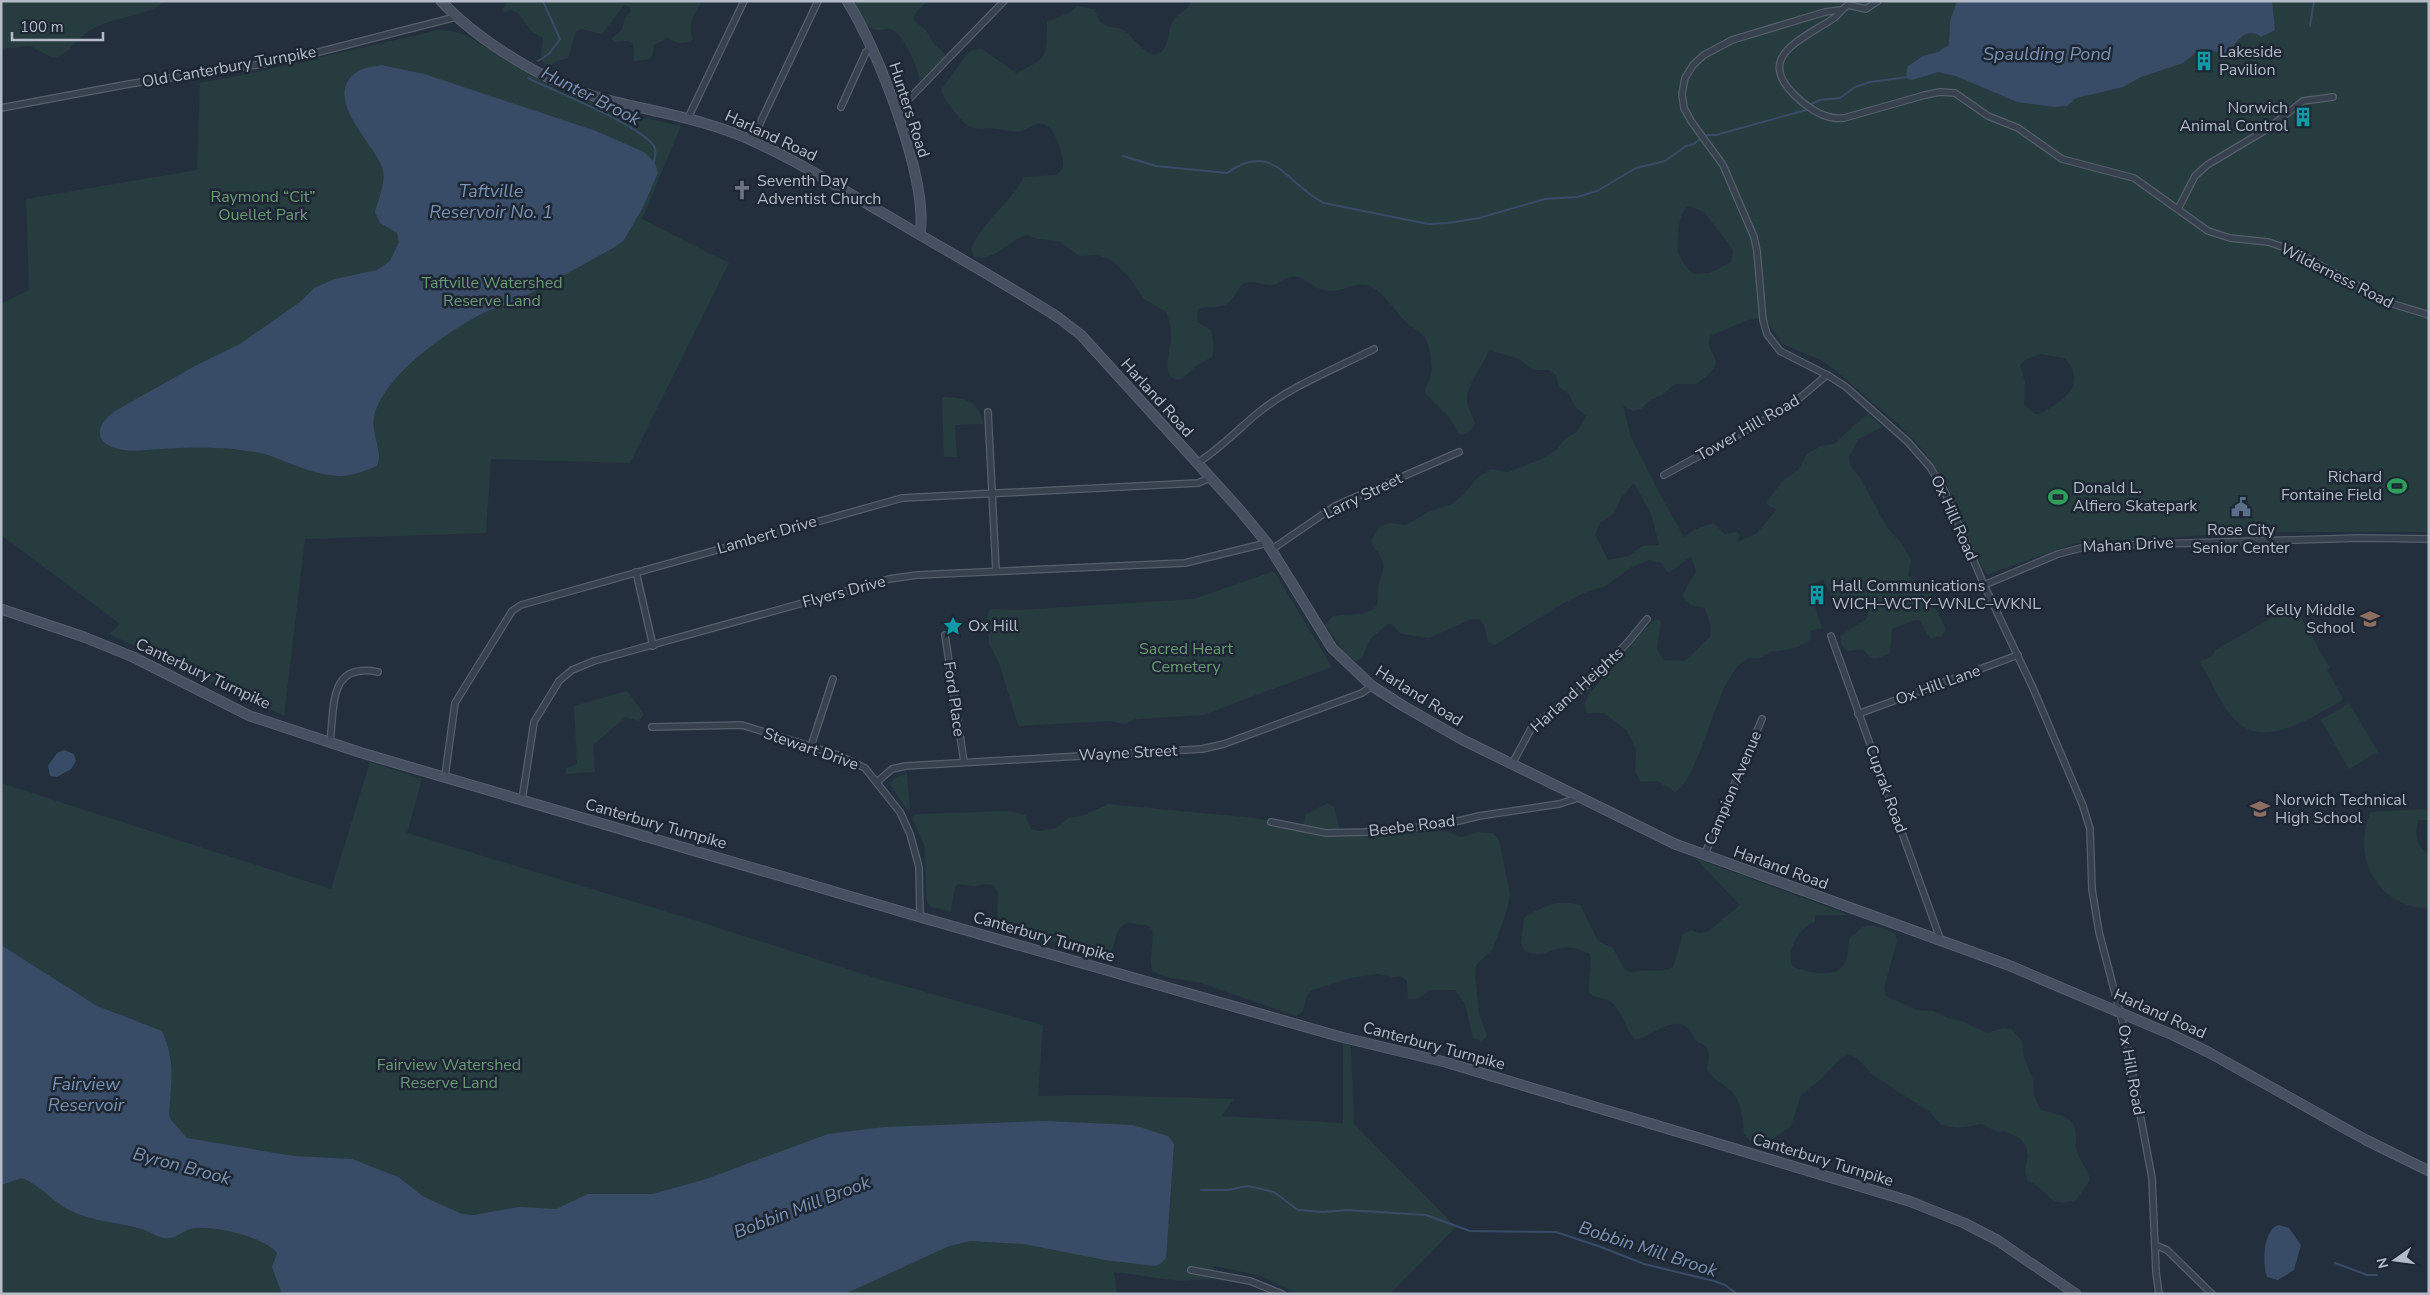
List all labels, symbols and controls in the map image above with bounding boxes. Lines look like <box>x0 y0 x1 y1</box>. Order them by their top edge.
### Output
scale bar <box>12 10 104 42</box>
text: 100 m <box>20 17 64 37</box>
street label: Old Canterbury Turnpike <box>140 41 318 93</box>
place label: Lakeside Pavilion <box>2219 41 2282 81</box>
water label: Spaulding Pond <box>1983 42 2112 66</box>
building icon: Lakeside Pavilion <box>2193 50 2215 72</box>
street label: Hunters Road <box>883 60 935 160</box>
water label: Hunter Brook <box>537 61 646 132</box>
place label: Norwich Animal Control <box>2179 97 2288 137</box>
street label: Harland Road <box>721 105 821 167</box>
building icon: Norwich Animal Control <box>2292 106 2314 128</box>
place label: Seventh Day Adventist Church <box>757 170 881 210</box>
water label: Taftville Reservoir No. 1 <box>429 179 553 224</box>
church icon: Seventh Day Adventist Church <box>731 179 753 201</box>
park label: Raymond “Cit” Ouellet Park <box>211 186 315 226</box>
street label: Wilderness Road <box>2277 238 2397 314</box>
park label: Taftville Watershed Reserve Land <box>422 272 563 312</box>
street label: Harland Road <box>1116 354 1198 442</box>
street label: Tower Hill Road <box>1692 390 1804 466</box>
place label: Richard Fontaine Field <box>2281 466 2382 506</box>
street label: Larry Street <box>1320 467 1406 525</box>
street label: Ox Hill Road <box>1925 472 1983 564</box>
sports icon: Richard Fontaine Field <box>2386 475 2408 497</box>
place label: Donald L. Alfiero Skatepark <box>2073 477 2198 517</box>
sports icon: Donald L. Alfiero Skatepark <box>2047 486 2069 508</box>
public building icon: Rose City Senior Center <box>2230 496 2252 518</box>
street label: Lambert Drive <box>715 510 819 560</box>
place label: Rose City Senior Center <box>2192 519 2290 559</box>
street label: Mahan Drive <box>2082 532 2174 558</box>
street label: Flyers Drive <box>800 570 888 614</box>
place label: Hall Communications WICH–WCTY–WNLC–WKNL <box>1832 575 2041 615</box>
building icon: Hall Communications WICH–WCTY–WNLC–WKNL <box>1806 584 1828 606</box>
place label: Kelly Middle School <box>2266 599 2355 639</box>
school or university icon: Kelly Middle School <box>2359 608 2381 630</box>
place icon: Ox Hill <box>942 615 964 637</box>
place label: Ox Hill <box>968 615 1018 637</box>
street label: Canterbury Turnpike <box>132 633 274 715</box>
park label: Sacred Heart Cemetery <box>1139 638 1234 678</box>
street label: Harland Heights <box>1526 642 1628 738</box>
street label: Ox Hill Lane <box>1892 659 1984 711</box>
street label: Ford Place <box>938 660 970 738</box>
street label: Harland Road <box>1371 660 1467 732</box>
street label: Stewart Drive <box>760 722 862 776</box>
street label: Campion Avenue <box>1699 727 1767 849</box>
street label: Wayne Street <box>1078 739 1178 767</box>
street label: Cuprak Road <box>1860 742 1912 836</box>
place label: Norwich Technical High School <box>2275 789 2407 829</box>
street label: Canterbury Turnpike <box>583 793 729 855</box>
school or university icon: Norwich Technical High School <box>2249 798 2271 820</box>
street label: Beebe Road <box>1367 810 1457 842</box>
street label: Harland Road <box>1731 841 1831 895</box>
street label: Canterbury Turnpike <box>971 906 1117 968</box>
street label: Harland Road <box>2110 984 2210 1044</box>
street label: Canterbury Turnpike <box>1360 1016 1508 1076</box>
street label: Ox Hill Road <box>2112 1023 2150 1117</box>
park label: Fairview Watershed Reserve Land <box>377 1054 521 1094</box>
water label: Fairview Reservoir <box>48 1072 125 1117</box>
street label: Canterbury Turnpike <box>1750 1128 1896 1192</box>
water label: Byron Brook <box>131 1141 234 1191</box>
water label: Bobbin Mill Brook <box>730 1170 875 1244</box>
water label: Bobbin Mill Brook <box>1576 1215 1721 1283</box>
north arrow <box>2370 1235 2420 1285</box>
text: N <box>2372 1256 2393 1270</box>

